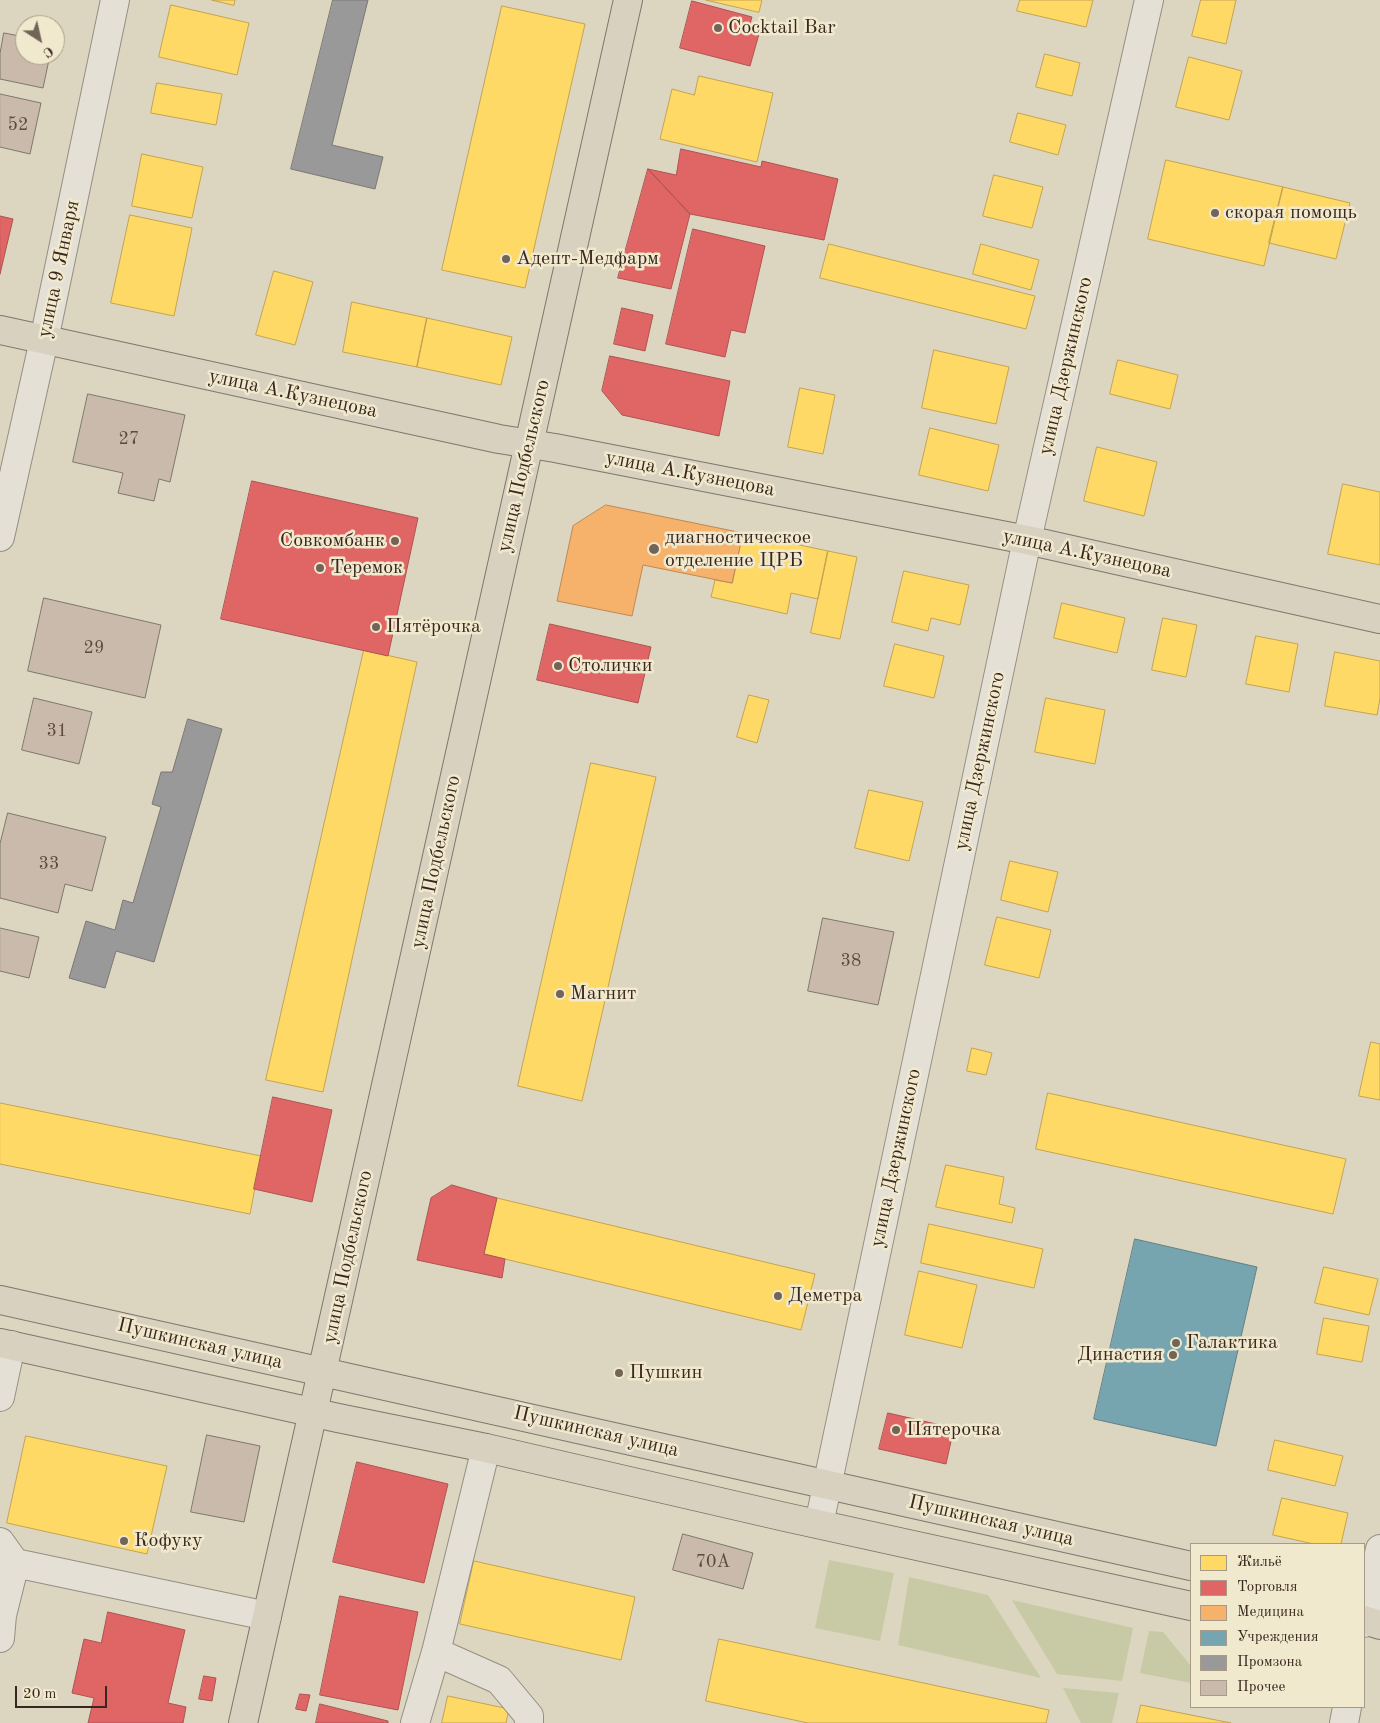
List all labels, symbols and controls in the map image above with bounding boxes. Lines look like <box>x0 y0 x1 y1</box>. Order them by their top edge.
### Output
north arrow <box>15 15 65 65</box>
place label: Cocktail Bar <box>728 16 836 40</box>
marker: Cocktail Bar <box>712 22 724 34</box>
text: С <box>40 43 56 60</box>
house number: 52 <box>8 114 28 136</box>
street label: улица 9 Января <box>33 198 85 340</box>
place label: скорая помощь <box>1225 201 1357 225</box>
marker: скорая помощь <box>1209 207 1221 219</box>
place label: Адепт-Медфарм <box>516 247 659 271</box>
marker: Адепт-Медфарм <box>500 253 512 265</box>
street label: улица Дзержинского <box>1034 275 1098 457</box>
street label: улица А.Кузнецова <box>206 364 380 424</box>
street label: улица Подбельского <box>492 377 556 555</box>
house number: 27 <box>119 428 139 450</box>
street label: улица А.Кузнецова <box>603 446 777 502</box>
street label: улица А.Кузнецова <box>1000 524 1174 584</box>
place label: диагностическое отделение ЦРБ <box>665 526 811 573</box>
place label: Совкомбанк <box>280 529 385 553</box>
marker: Совкомбанк <box>389 535 401 547</box>
marker: диагностическое отделение ЦРБ <box>647 542 661 556</box>
place label: Теремок <box>330 556 403 580</box>
marker: Теремок <box>314 562 326 574</box>
place label: Пятёрочка <box>386 615 481 639</box>
marker: Пятёрочка <box>370 621 382 633</box>
house number: 29 <box>84 637 104 659</box>
place label: Столички <box>568 654 652 678</box>
marker: Столички <box>552 660 564 672</box>
street label: улица Дзержинского <box>949 669 1011 853</box>
house number: 31 <box>47 720 67 742</box>
street label: улица Подбельского <box>406 773 466 951</box>
house number: 33 <box>39 853 59 875</box>
house number: 38 <box>841 950 861 972</box>
place label: Магнит <box>570 982 637 1006</box>
marker: Магнит <box>554 988 566 1000</box>
street label: улица Дзержинского <box>865 1066 927 1250</box>
street label: улица Подбельского <box>318 1168 378 1346</box>
place label: Деметра <box>788 1284 862 1308</box>
marker: Деметра <box>772 1290 784 1302</box>
street label: Пушкинская улица <box>115 1313 285 1375</box>
place label: Галактика <box>1186 1331 1278 1355</box>
marker: Галактика <box>1170 1337 1182 1349</box>
place label: Династия <box>1077 1343 1163 1367</box>
marker: Династия <box>1167 1349 1179 1361</box>
place label: Пушкин <box>629 1361 702 1385</box>
marker: Пушкин <box>613 1367 625 1379</box>
street label: Пушкинская улица <box>511 1401 681 1463</box>
place label: Пятерочка <box>906 1418 1001 1442</box>
marker: Пятерочка <box>890 1424 902 1436</box>
street label: Пушкинская улица <box>906 1490 1076 1552</box>
place label: Кофуку <box>134 1529 203 1553</box>
marker: Кофуку <box>118 1535 130 1547</box>
legend <box>1190 1543 1365 1708</box>
house number: 70А <box>696 1551 730 1573</box>
text: Жильё <box>1237 1555 1282 1570</box>
text: Торговля <box>1237 1580 1298 1595</box>
text: Медицина <box>1237 1605 1304 1620</box>
text: Учреждения <box>1237 1630 1319 1645</box>
text: Промзона <box>1237 1655 1302 1670</box>
scale bar <box>18 1676 110 1708</box>
text: Прочее <box>1237 1680 1285 1695</box>
text: 20 m <box>23 1687 57 1702</box>

